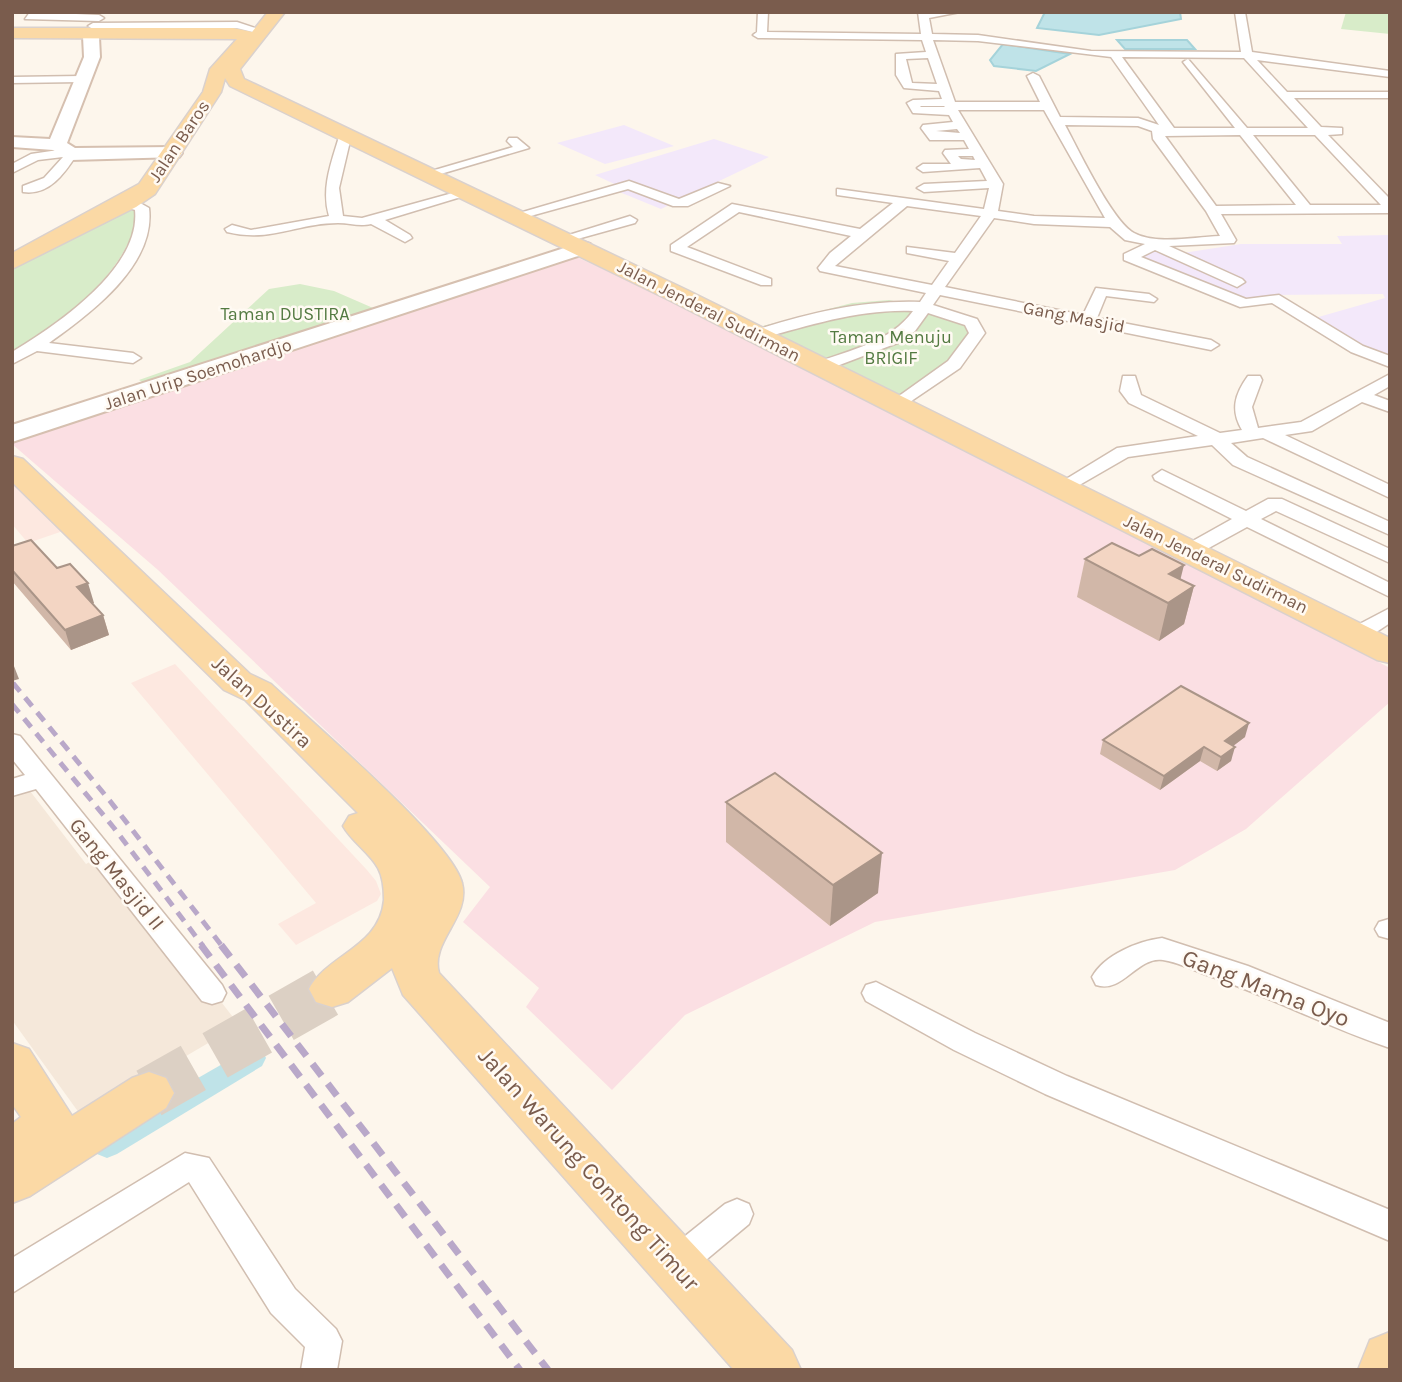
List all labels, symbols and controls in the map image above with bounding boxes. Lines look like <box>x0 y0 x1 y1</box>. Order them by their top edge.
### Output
street label: Jalan Baros <box>144 96 214 186</box>
street label: Jalan Jenderal Sudirman <box>614 255 804 367</box>
street label: Gang Masjid <box>1021 296 1127 338</box>
park label: Taman DUSTIRA <box>220 303 350 325</box>
park label: Taman Menuju BRIGIF <box>830 326 952 369</box>
street label: Jalan Urip Soemohardjo <box>102 333 294 415</box>
street label: Jalan Jenderal Sudirman <box>1120 510 1312 618</box>
street label: Jalan Dustira <box>207 651 317 753</box>
street label: Gang Masjid II <box>65 813 169 935</box>
street label: Gang Mama Oyo <box>1178 943 1354 1033</box>
street label: Jalan Warung Contong Timur <box>473 1042 706 1296</box>

